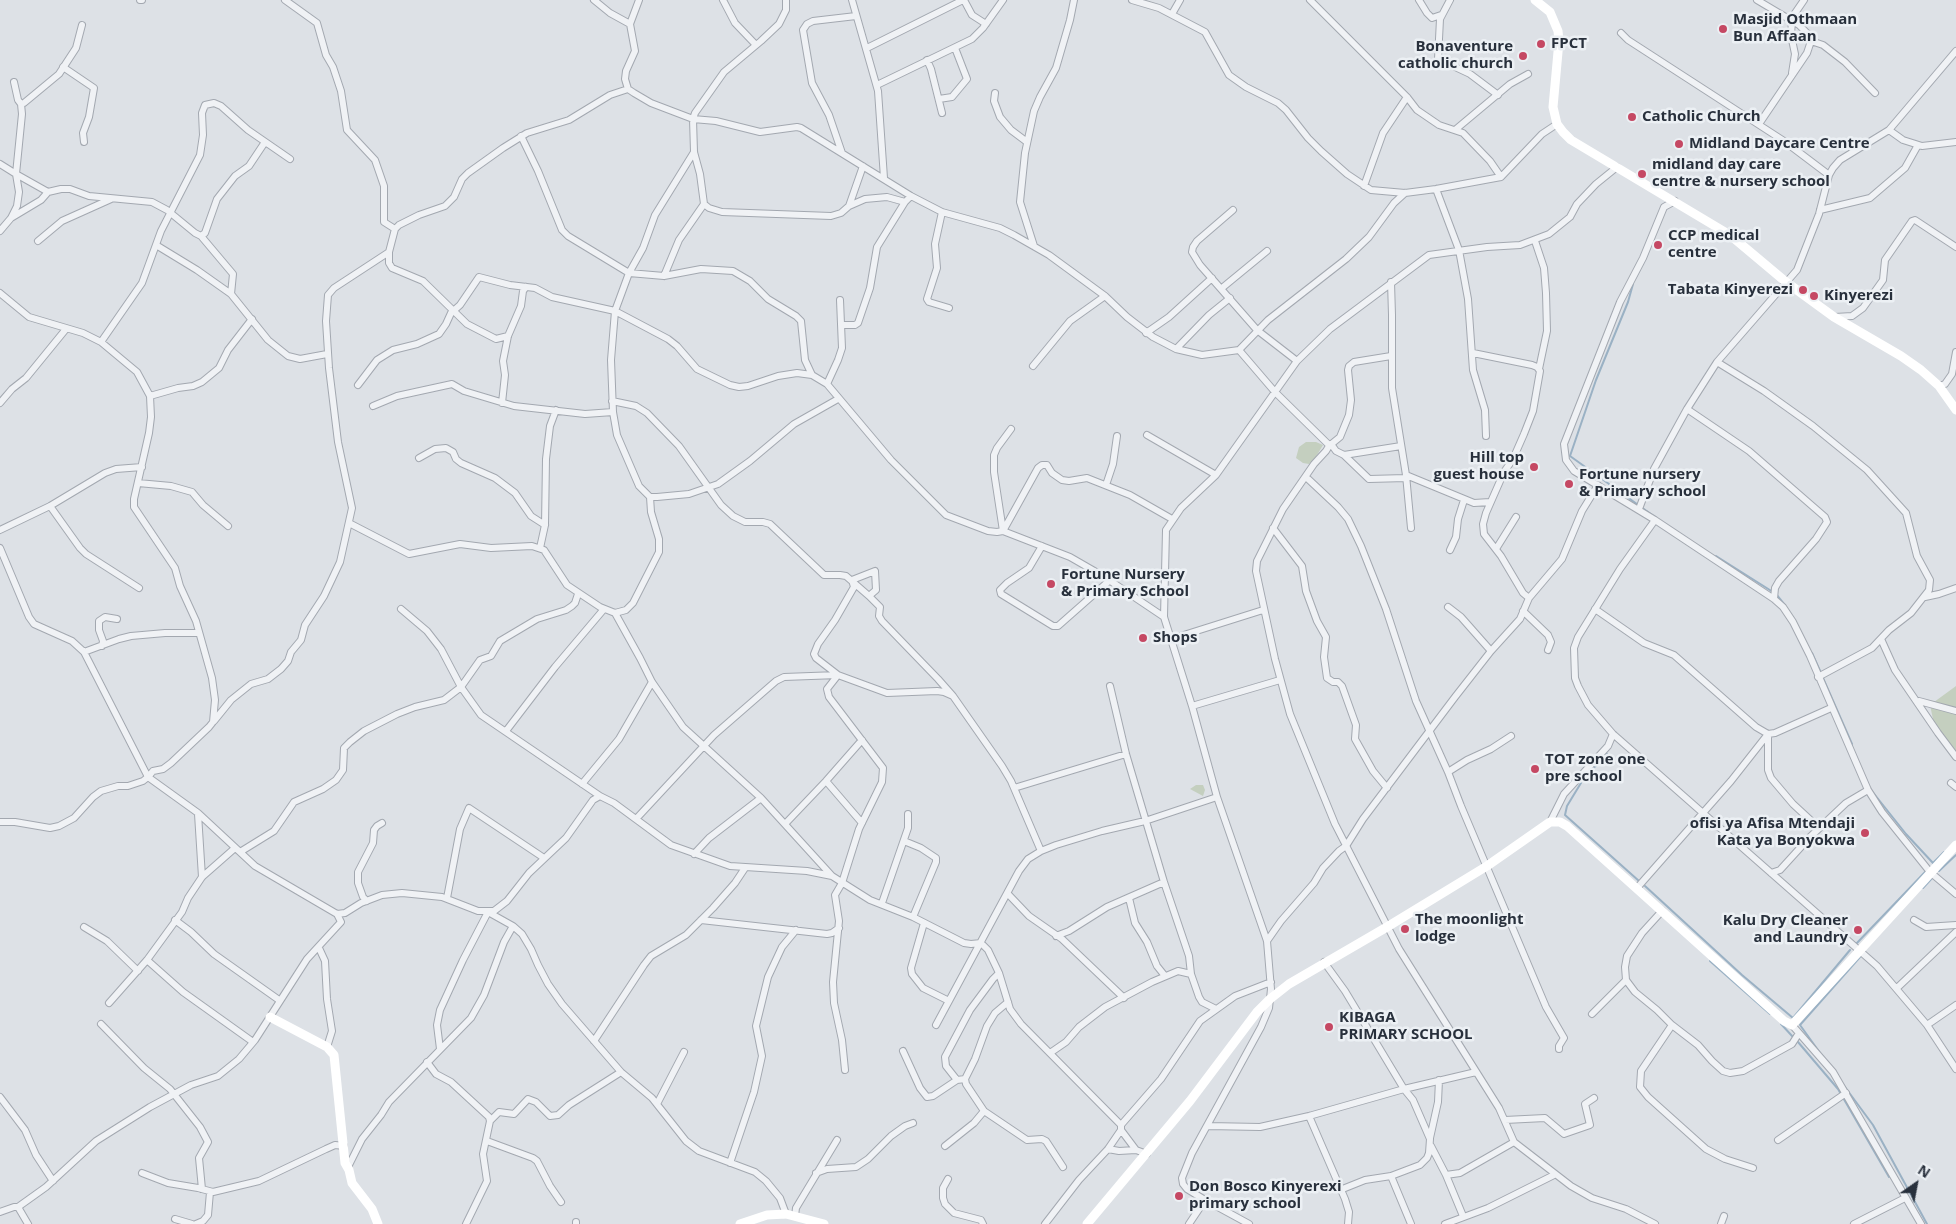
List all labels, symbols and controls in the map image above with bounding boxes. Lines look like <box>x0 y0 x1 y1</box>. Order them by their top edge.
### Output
place label: Masjid Othmaan Bun Affaan <box>1733 11 1857 46</box>
marker: Masjid Othmaan Bun Affaan <box>1717 23 1729 35</box>
place label: FPCT <box>1551 35 1587 53</box>
place label: Bonaventure catholic church <box>1398 38 1513 73</box>
marker: FPCT <box>1535 38 1547 50</box>
marker: Bonaventure catholic church <box>1517 50 1529 62</box>
place label: Catholic Church <box>1642 108 1761 126</box>
marker: Catholic Church <box>1626 111 1638 123</box>
place label: Midland Daycare Centre <box>1689 135 1870 153</box>
marker: Midland Daycare Centre <box>1673 138 1685 150</box>
place label: midland day care centre & nursery school <box>1652 156 1830 191</box>
marker: midland day care centre & nursery school <box>1636 168 1648 180</box>
place label: CCP medical centre <box>1668 227 1759 262</box>
marker: CCP medical centre <box>1652 239 1664 251</box>
place label: Tabata Kinyerezi <box>1668 281 1793 299</box>
marker: Tabata Kinyerezi <box>1797 284 1809 296</box>
place label: Kinyerezi <box>1824 287 1893 305</box>
marker: Kinyerezi <box>1808 290 1820 302</box>
place label: Hill top guest house <box>1434 449 1524 484</box>
marker: Hill top guest house <box>1528 461 1540 473</box>
place label: Fortune nursery & Primary school <box>1579 466 1706 501</box>
marker: Fortune nursery & Primary school <box>1563 478 1575 490</box>
place label: Fortune Nursery & Primary School <box>1061 566 1189 601</box>
marker: Fortune Nursery & Primary School <box>1045 578 1057 590</box>
place label: Shops <box>1153 629 1197 647</box>
marker: Shops <box>1137 632 1149 644</box>
place label: TOT zone one pre school <box>1545 751 1645 786</box>
marker: TOT zone one pre school <box>1529 763 1541 775</box>
place label: ofisi ya Afisa Mtendaji Kata ya Bonyokwa <box>1690 815 1855 850</box>
marker: ofisi ya Afisa Mtendaji Kata ya Bonyokwa <box>1859 827 1871 839</box>
place label: The moonlight lodge <box>1415 911 1523 946</box>
place label: Kalu Dry Cleaner and Laundry <box>1723 912 1848 947</box>
marker: The moonlight lodge <box>1399 923 1411 935</box>
marker: Kalu Dry Cleaner and Laundry <box>1852 924 1864 936</box>
place label: KIBAGA PRIMARY SCHOOL <box>1339 1009 1473 1044</box>
marker: KIBAGA PRIMARY SCHOOL <box>1323 1021 1335 1033</box>
north arrow <box>1891 1159 1941 1209</box>
text: N <box>1914 1160 1934 1182</box>
place label: Don Bosco Kinyerexi primary school <box>1189 1178 1342 1213</box>
marker: Don Bosco Kinyerexi primary school <box>1173 1190 1185 1202</box>

